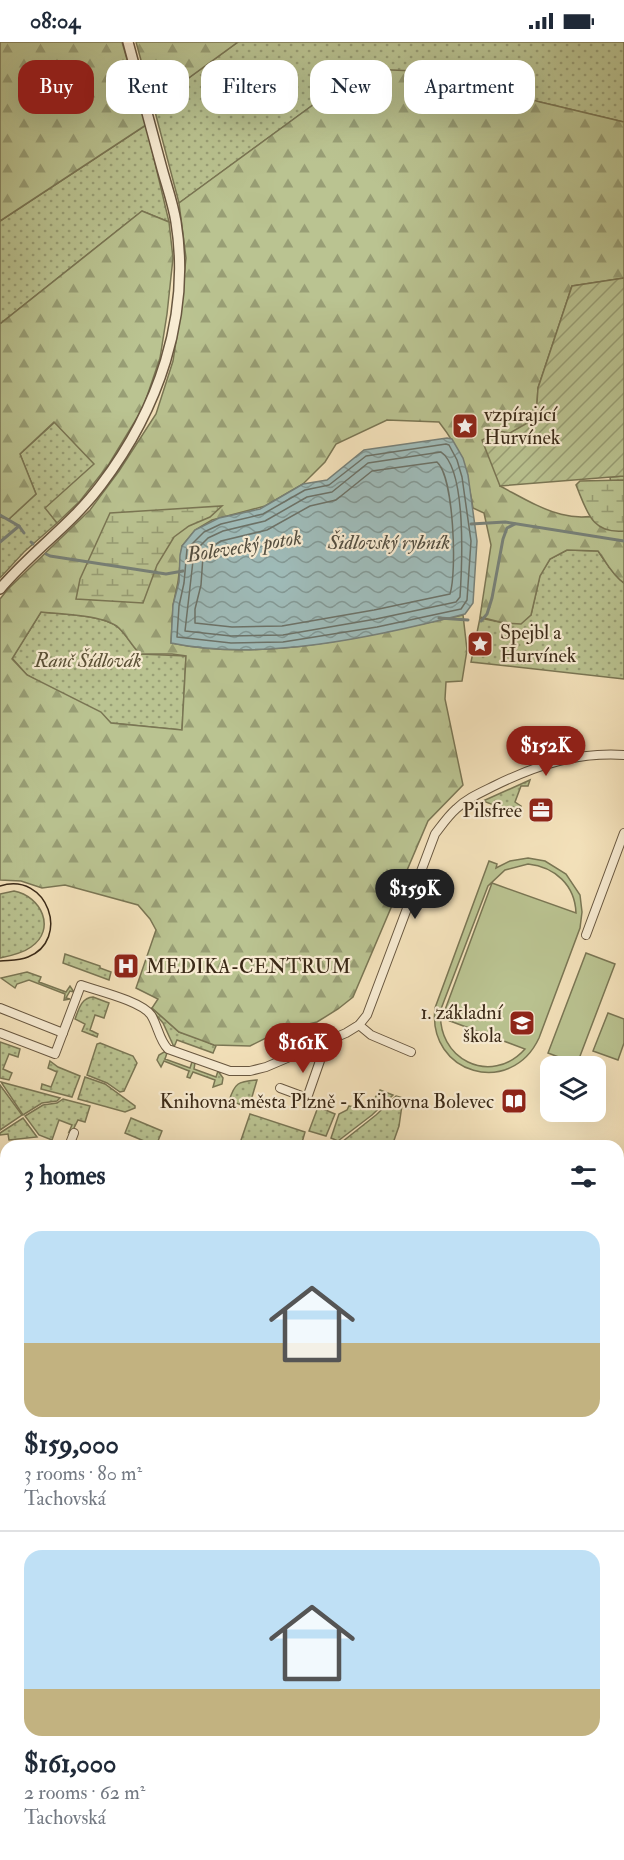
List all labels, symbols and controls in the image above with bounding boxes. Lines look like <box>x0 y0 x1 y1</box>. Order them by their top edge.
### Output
text: 08:04 <box>30 7 80 35</box>
chip: Buy <box>18 60 94 114</box>
chip: Rent <box>106 60 189 114</box>
chip: Filters <box>201 60 298 114</box>
chip: New <box>310 60 392 114</box>
chip: Apartment <box>404 60 535 114</box>
place label: vzpírající Hurvínek <box>483 402 561 450</box>
place icon: vzpírající Hurvínek <box>450 411 480 441</box>
water label: Bolevecký potok <box>184 524 304 569</box>
water label: Šidlovský rybník <box>327 529 450 556</box>
place label: Spejbl a Hurvínek <box>500 620 577 668</box>
place icon: Spejbl a Hurvínek <box>465 629 495 659</box>
park label: Ranč Šídlovák <box>34 648 141 673</box>
pin: $152K <box>504 726 588 777</box>
text: $152K <box>520 733 572 758</box>
office icon: Pilsfree <box>526 795 556 825</box>
place label: Pilsfree <box>462 798 522 823</box>
pin: $159K <box>373 869 457 920</box>
text: $159K <box>389 876 441 901</box>
hospital icon: MEDIKA-CENTRUM <box>111 951 141 981</box>
place label: MEDIKA-CENTRUM <box>146 954 351 979</box>
place label: 1. základní škola <box>420 1000 504 1048</box>
school or university icon: 1. základní škola <box>507 1008 537 1038</box>
pin: $161K <box>261 1023 345 1074</box>
text: $161K <box>278 1030 328 1055</box>
map controls <box>540 1056 606 1122</box>
button: layers <box>540 1056 606 1122</box>
library icon: Knihovna města Plzně - Knihovna Bolevec <box>499 1086 529 1116</box>
place label: Knihovna města Plzně - Knihovna Bolevec <box>160 1089 494 1114</box>
text: 3 homes <box>24 1160 105 1192</box>
icon: filters <box>567 1160 600 1193</box>
icon: home <box>258 1270 366 1378</box>
text: $159,000 <box>24 1429 119 1461</box>
text: 3 rooms · 80 m² <box>24 1461 142 1486</box>
text: Tachovská <box>24 1486 106 1511</box>
icon: home <box>258 1589 366 1697</box>
text: $161,000 <box>24 1748 116 1780</box>
text: 2 rooms · 62 m² <box>24 1780 145 1805</box>
text: Tachovská <box>24 1805 106 1830</box>

